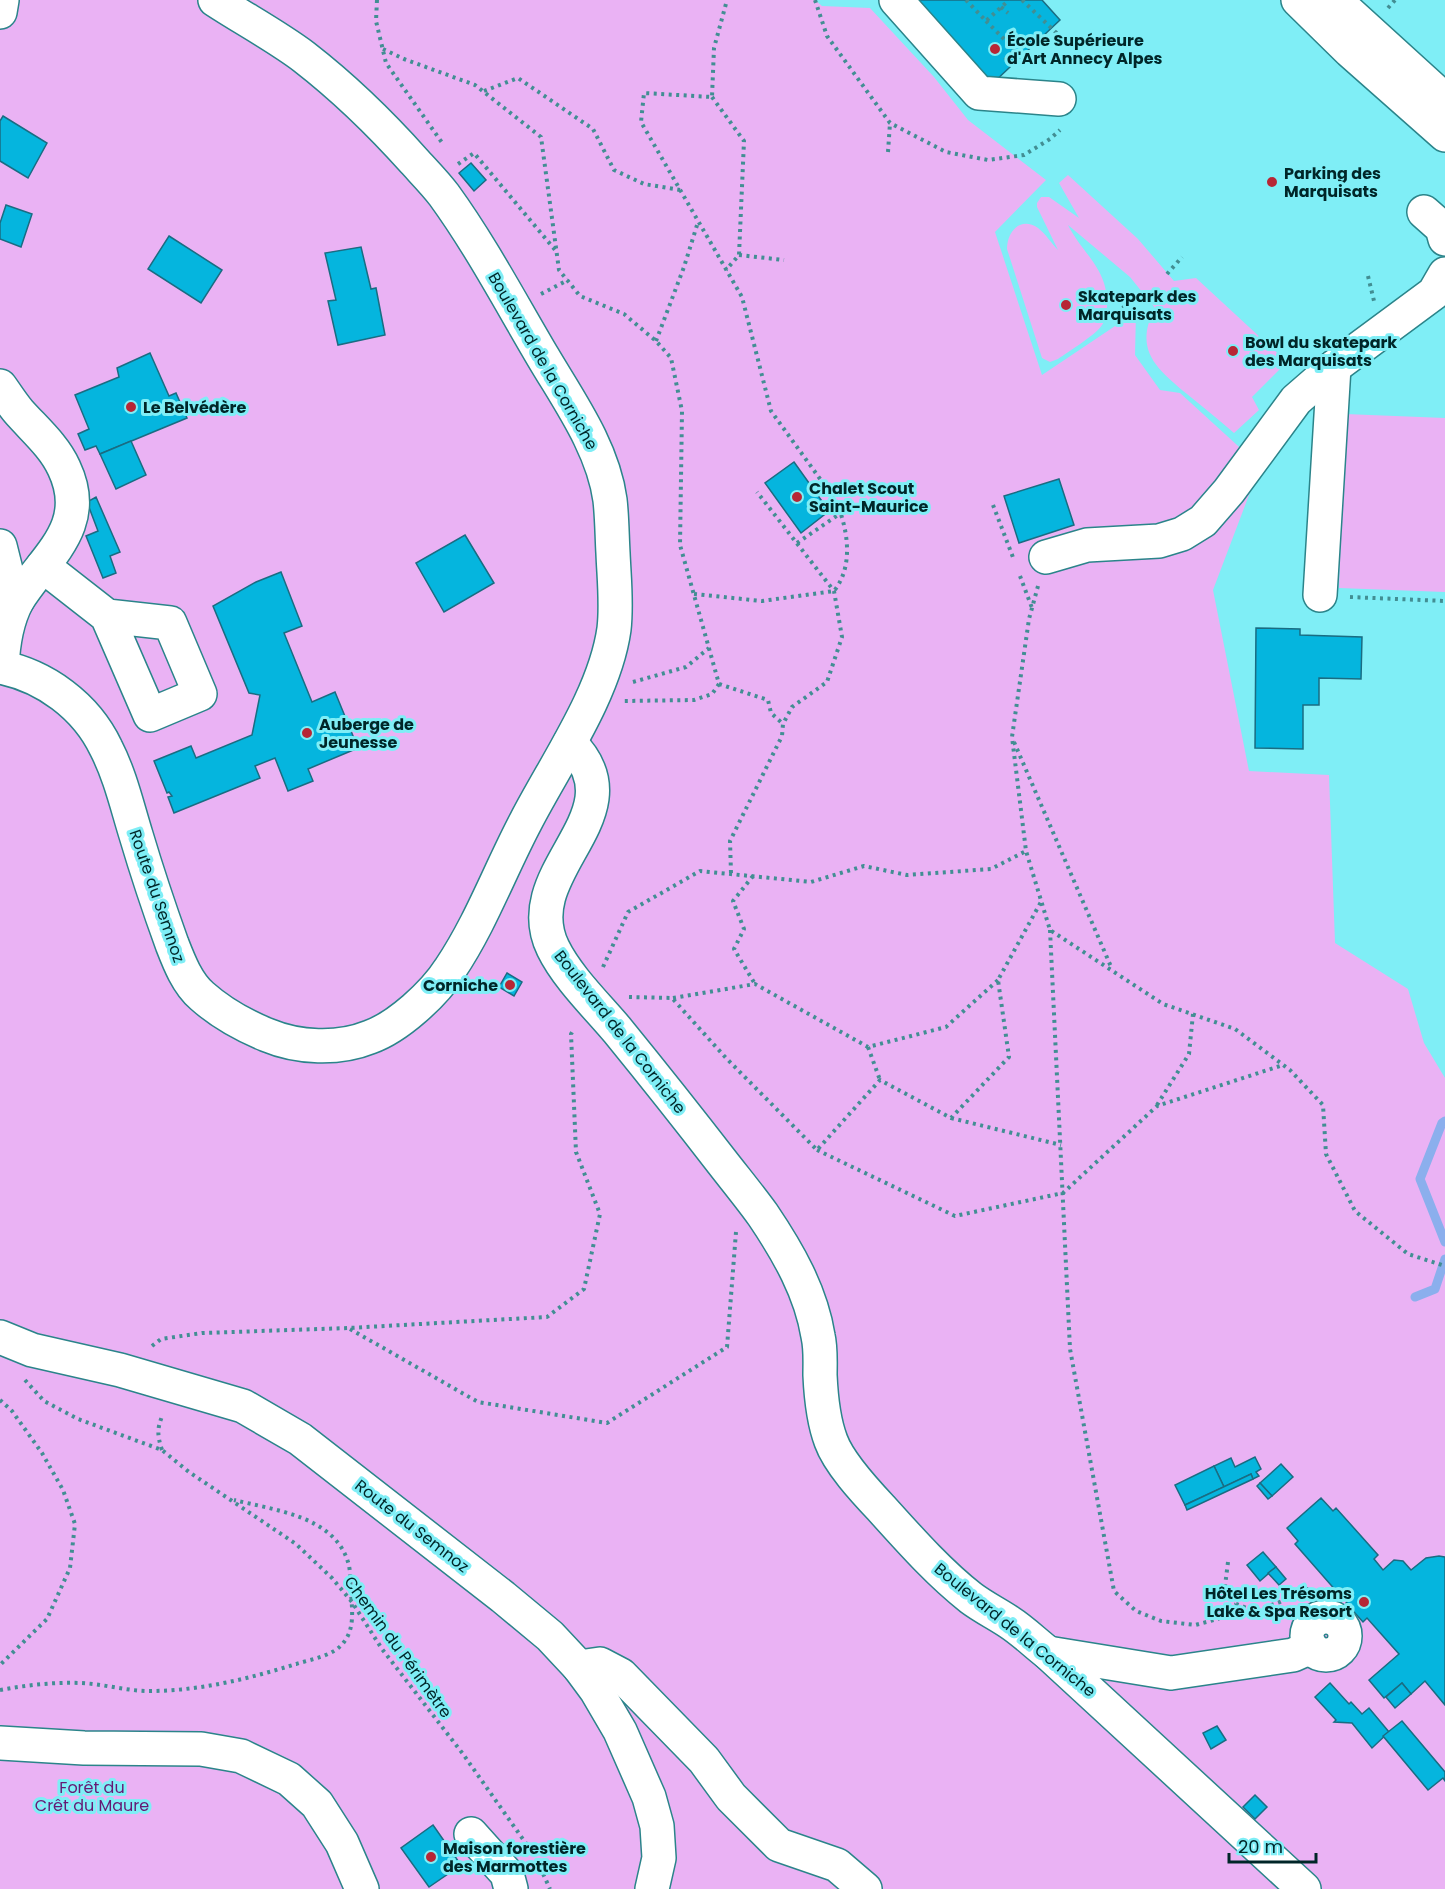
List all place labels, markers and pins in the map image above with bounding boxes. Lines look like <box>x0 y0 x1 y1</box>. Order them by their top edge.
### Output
place label: École Supérieure d'Art Annecy Alpes <box>1007 29 1163 70</box>
marker: École Supérieure d'Art Annecy Alpes <box>988 42 1002 56</box>
place label: Parking des Marquisats <box>1284 162 1381 203</box>
marker: Parking des Marquisats <box>1265 175 1279 189</box>
place label: Skatepark des Marquisats <box>1078 285 1197 326</box>
marker: Skatepark des Marquisats <box>1059 298 1073 312</box>
place label: Bowl du skatepark des Marquisats <box>1245 331 1397 372</box>
marker: Bowl du skatepark des Marquisats <box>1226 344 1240 358</box>
place label: Le Belvédère <box>143 396 246 419</box>
marker: Le Belvédère <box>124 400 138 414</box>
place label: Chalet Scout Saint-Maurice <box>809 477 929 518</box>
marker: Chalet Scout Saint-Maurice <box>790 490 804 504</box>
place label: Auberge de Jeunesse <box>319 713 414 754</box>
marker: Auberge de Jeunesse <box>300 726 314 740</box>
place label: Corniche <box>423 974 498 997</box>
marker: Corniche <box>503 978 517 992</box>
place label: Hôtel Les Trésoms Lake & Spa Resort <box>1205 1582 1352 1623</box>
marker: Hôtel Les Trésoms Lake & Spa Resort <box>1357 1595 1371 1609</box>
place label: Maison forestière des Marmottes <box>443 1837 586 1878</box>
marker: Maison forestière des Marmottes <box>424 1850 438 1864</box>

